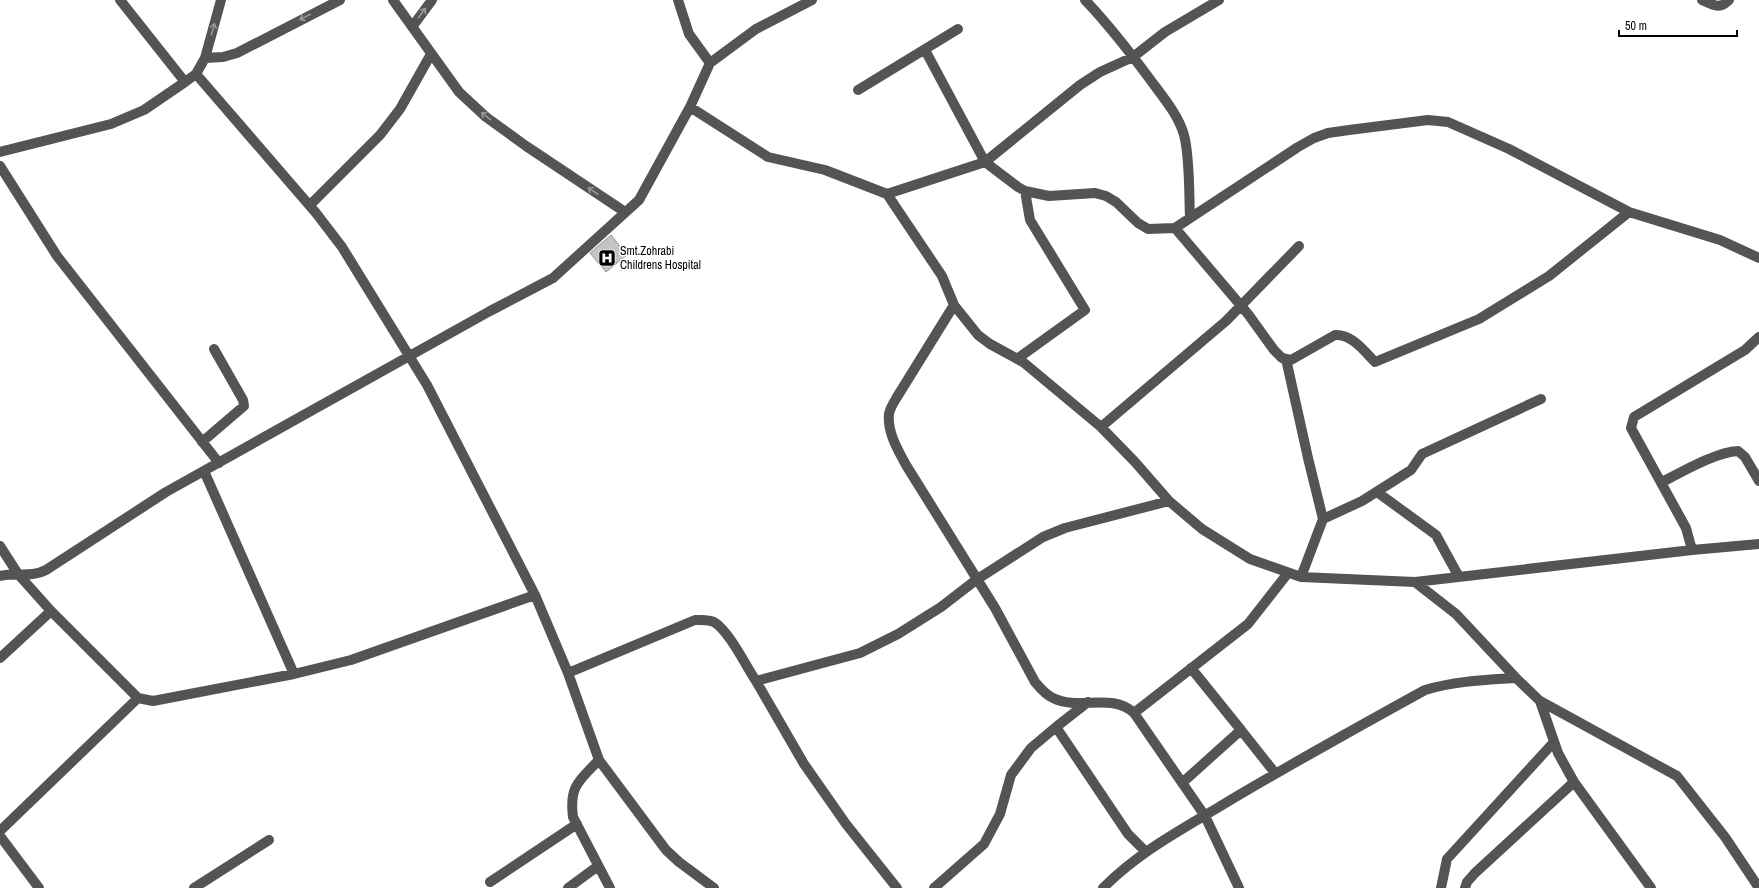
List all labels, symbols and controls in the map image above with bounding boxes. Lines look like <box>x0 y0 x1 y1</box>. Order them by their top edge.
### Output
one-way arrow <box>418 8 426 19</box>
scale bar <box>1619 12 1737 38</box>
one-way arrow <box>299 14 311 21</box>
text: 50 m <box>1625 18 1647 34</box>
one-way arrow <box>210 23 217 36</box>
one-way arrow <box>481 112 492 121</box>
one-way arrow <box>587 186 599 194</box>
place label: Smt.Zohrabi Childrens Hospital <box>620 243 701 273</box>
hospital icon: Smt.Zohrabi Childrens Hospital <box>597 248 617 268</box>

